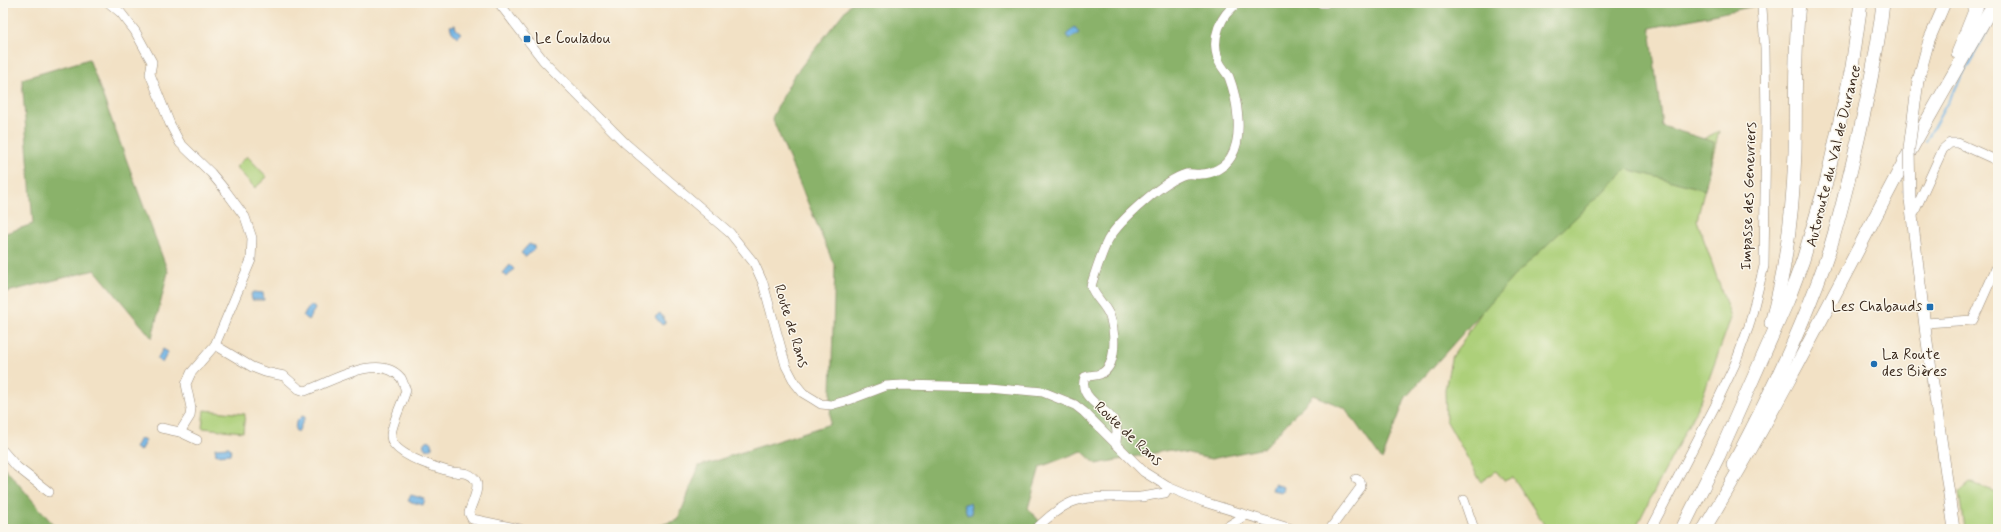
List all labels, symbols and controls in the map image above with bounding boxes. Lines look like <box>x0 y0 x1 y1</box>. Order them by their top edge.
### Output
place label: Le Couladou <box>535 29 611 49</box>
marker: Le Couladou <box>522 34 532 44</box>
street label: Autoroute du Val de Durance <box>1802 63 1866 249</box>
street label: Impasse des Genevriers <box>1736 121 1762 270</box>
street label: Route de Rans <box>769 282 813 370</box>
place label: Les Chabauds <box>1831 297 1922 317</box>
marker: Les Chabauds <box>1925 302 1935 312</box>
place label: La Route des Bières <box>1882 345 1947 382</box>
marker: La Route des Bières <box>1869 359 1879 369</box>
street label: Route de Rans <box>1090 397 1166 471</box>

